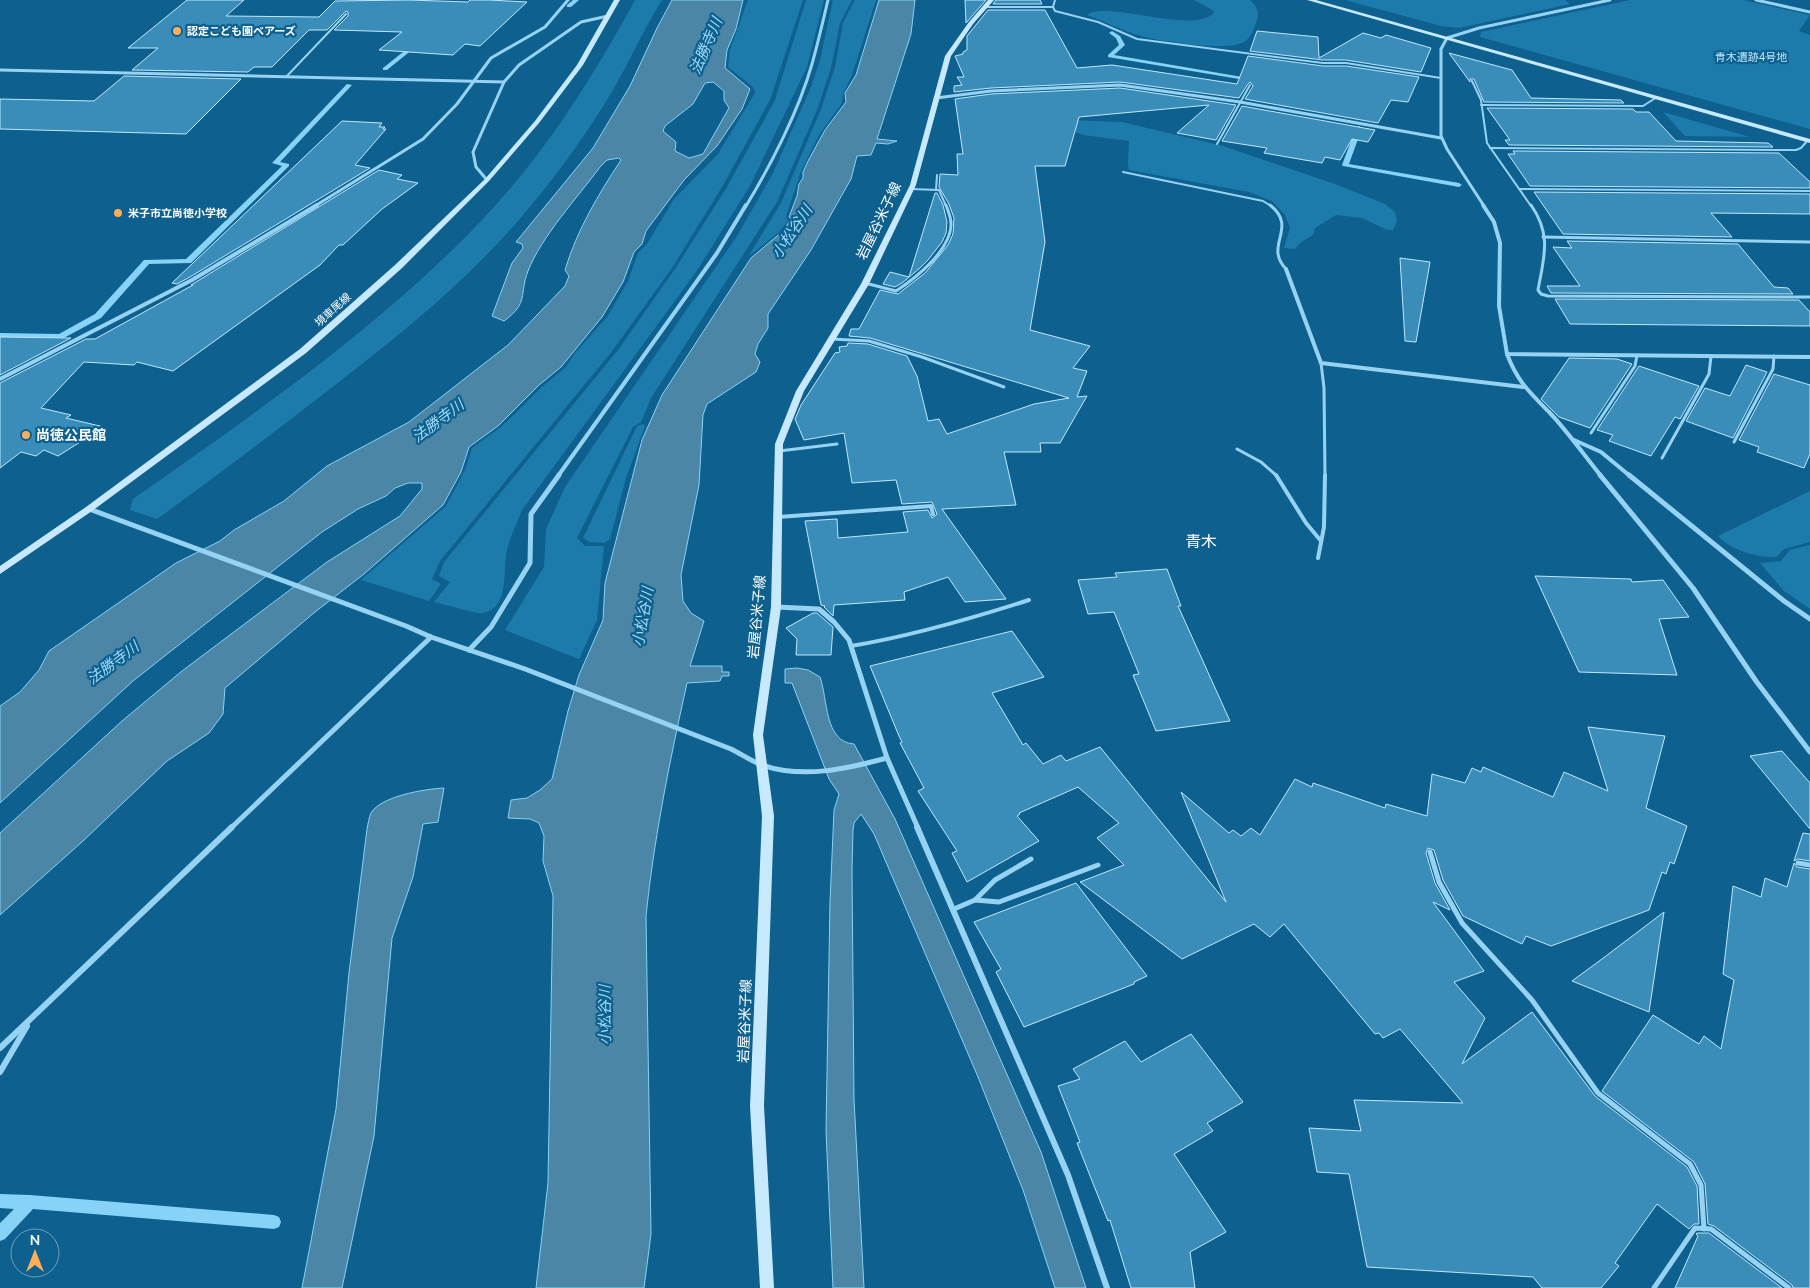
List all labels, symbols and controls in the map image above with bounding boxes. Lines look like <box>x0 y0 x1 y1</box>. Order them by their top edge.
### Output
water label: 法勝寺川 <box>685 13 728 78</box>
place label: 認定こども園ベアーズ <box>187 24 296 39</box>
marker: 認定こども園ベアーズ <box>171 25 183 37</box>
park label: 青木遺跡4号地 <box>1715 50 1787 65</box>
street label: 岩屋谷米子線 <box>852 179 906 263</box>
water label: 小松谷川 <box>767 200 818 262</box>
place label: 米子市立尚徳小学校 <box>128 206 227 221</box>
marker: 米子市立尚徳小学校 <box>112 207 124 219</box>
street label: 境車尾線 <box>312 290 354 330</box>
water label: 法勝寺川 <box>408 394 470 447</box>
place label: 尚徳公民館 <box>36 426 106 445</box>
marker: 尚徳公民館 <box>20 429 32 441</box>
district label: 青木 <box>1185 531 1217 553</box>
street label: 岩屋谷米子線 <box>744 574 770 660</box>
water label: 小松谷川 <box>628 584 658 648</box>
water label: 法勝寺川 <box>83 636 145 689</box>
street label: 岩屋谷米子線 <box>734 979 756 1063</box>
water label: 小松谷川 <box>595 983 615 1045</box>
north arrow <box>10 1228 60 1278</box>
text: N <box>30 1231 40 1250</box>

